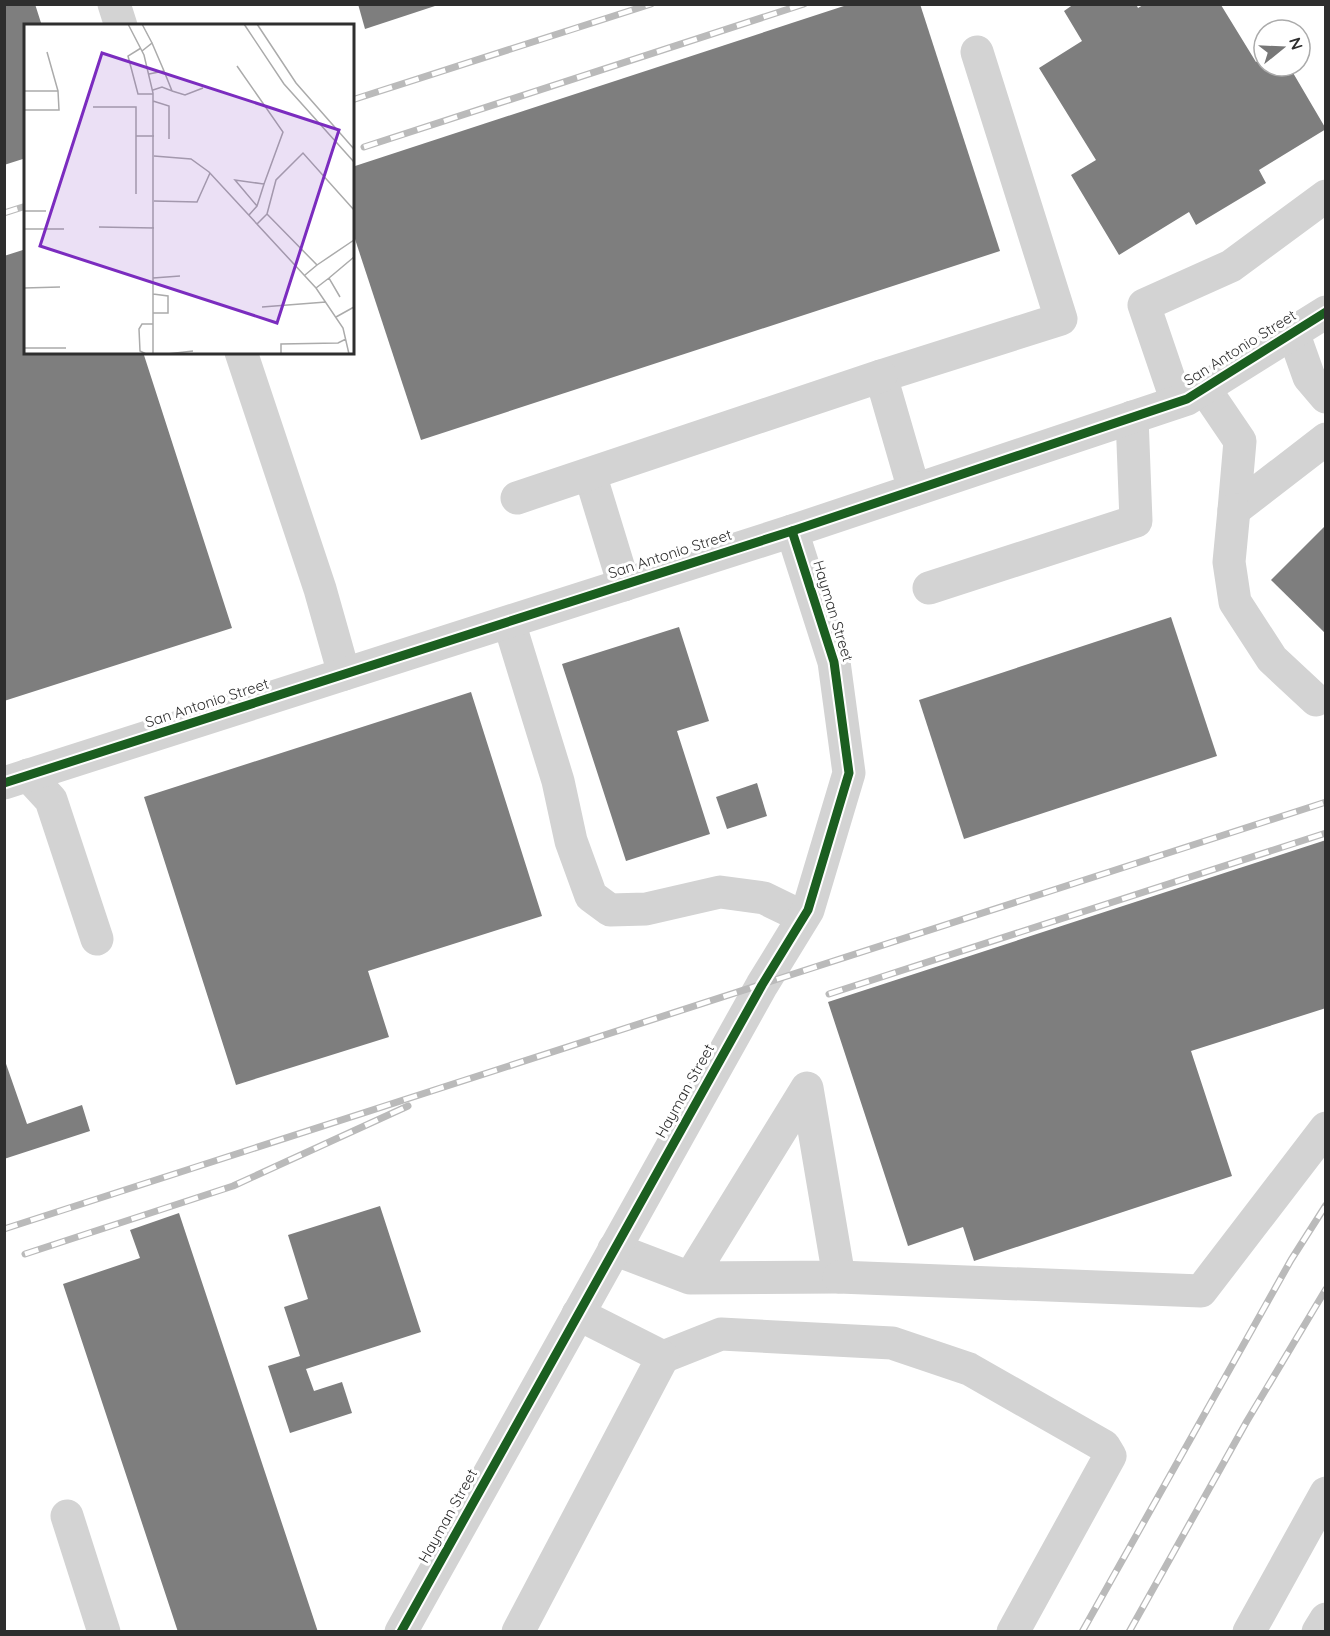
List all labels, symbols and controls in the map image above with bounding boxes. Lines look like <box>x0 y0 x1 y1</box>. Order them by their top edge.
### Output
north arrow <box>1252 18 1312 78</box>
inset map <box>24 24 354 354</box>
text: N <box>1285 35 1308 52</box>
street label: San Antonio Street <box>1180 305 1299 390</box>
street label: San Antonio Street <box>606 525 734 582</box>
street label: Hayman Street <box>809 558 858 664</box>
street label: San Antonio Street <box>143 674 271 731</box>
street label: Hayman Street <box>651 1040 718 1141</box>
street label: Hayman Street <box>414 1465 481 1566</box>

